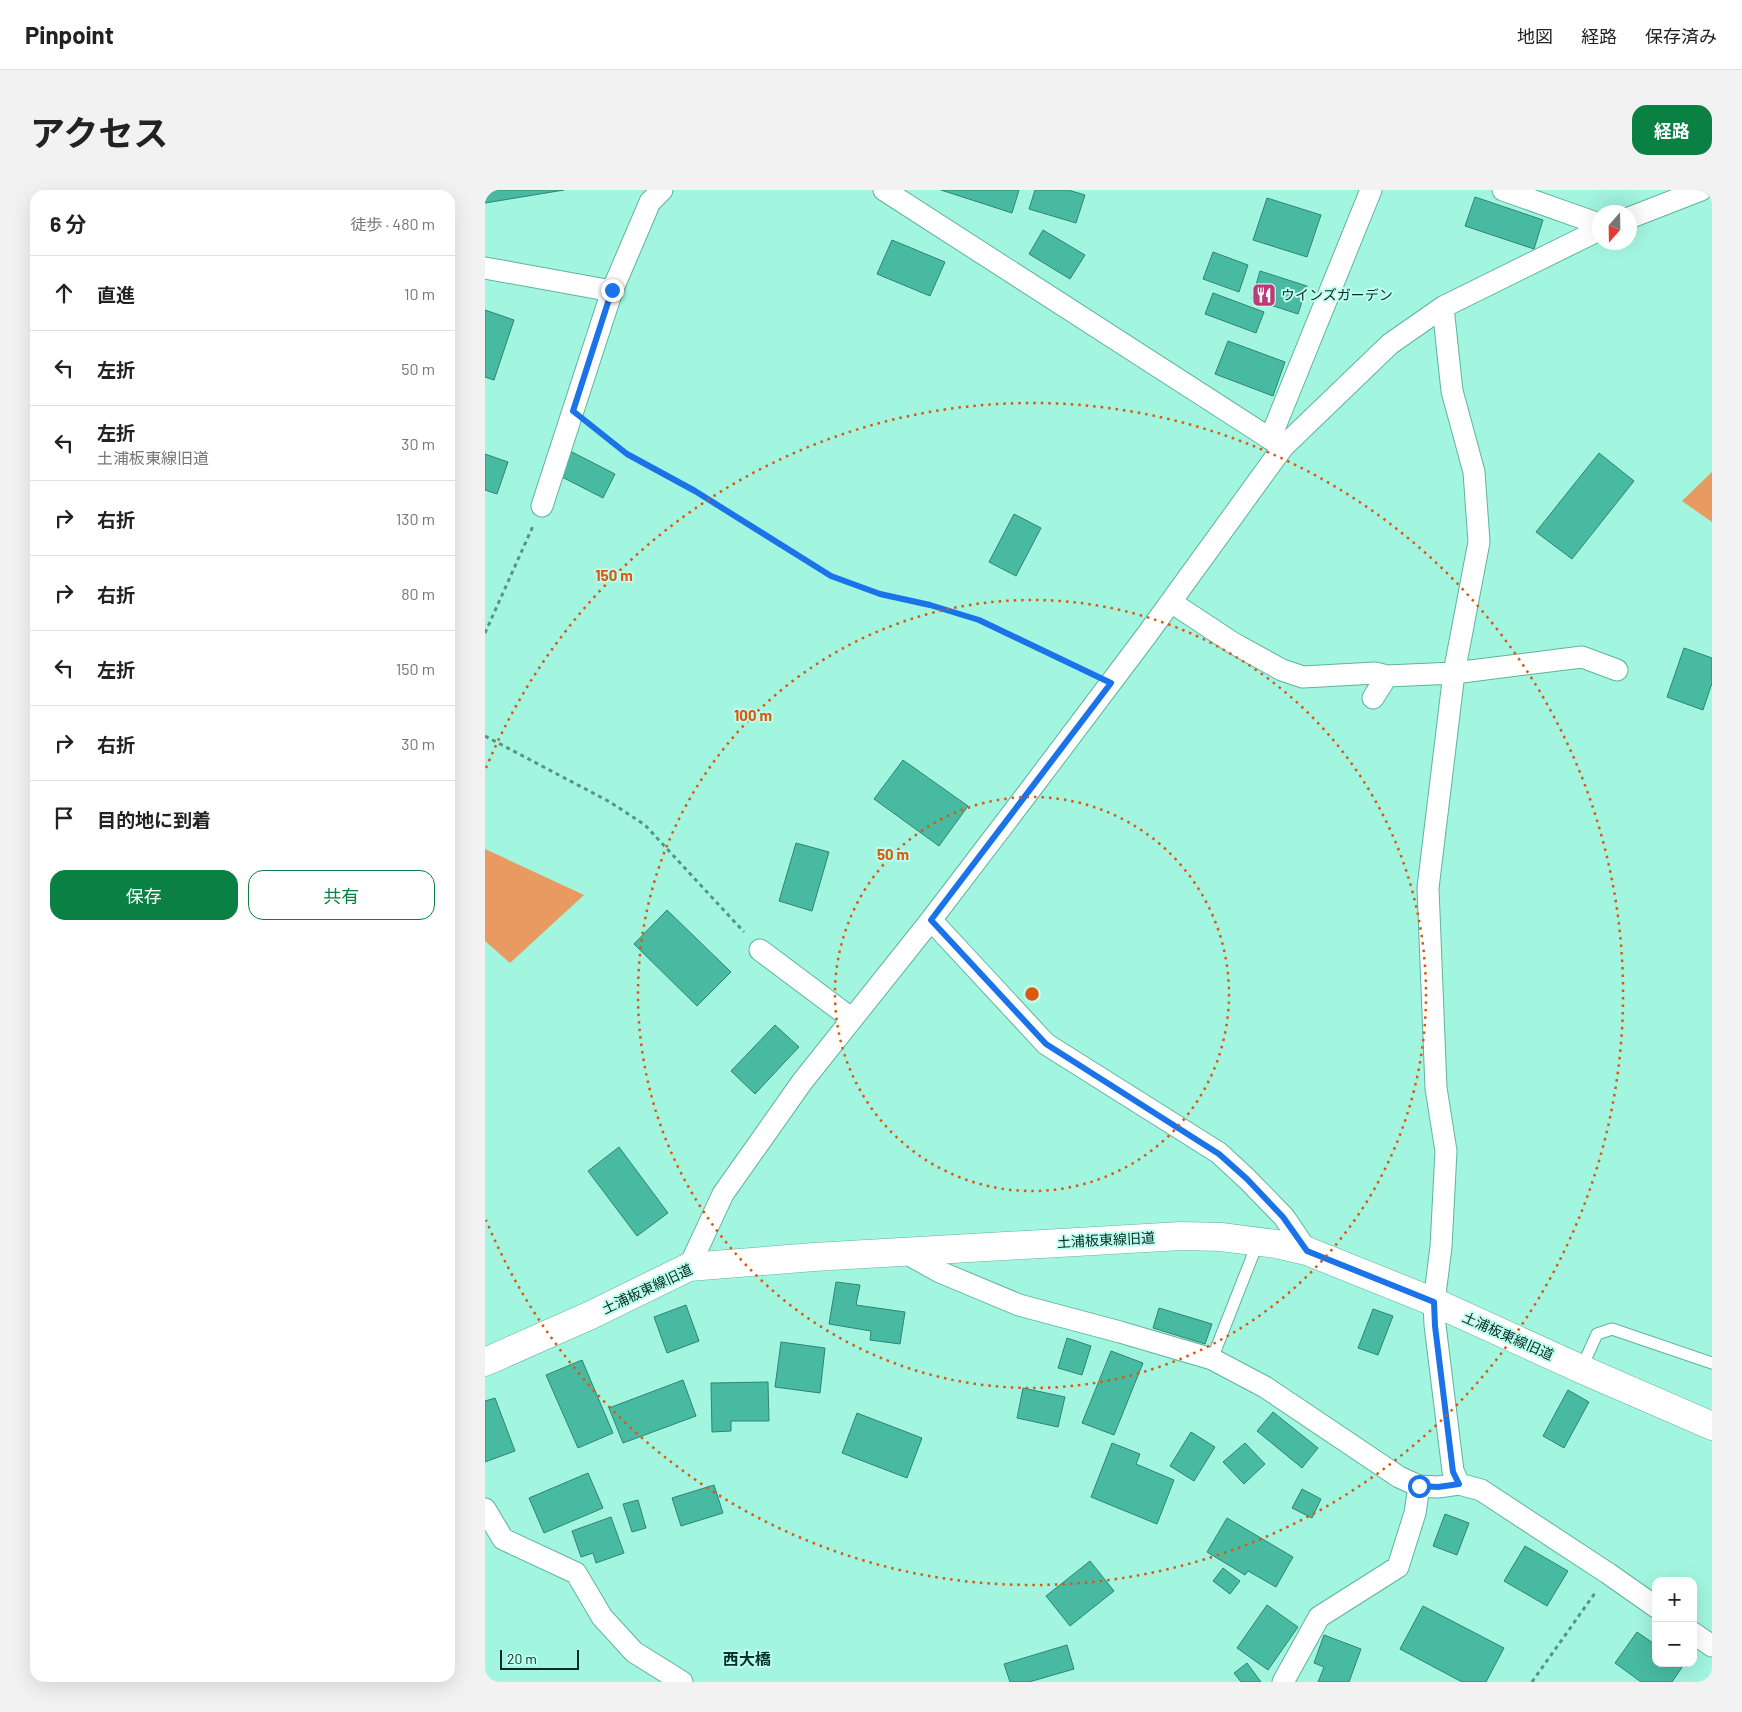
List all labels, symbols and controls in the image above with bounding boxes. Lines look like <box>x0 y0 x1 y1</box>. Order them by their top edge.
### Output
text: Pinpoint <box>25 20 114 49</box>
text: 地図 <box>1517 25 1553 47</box>
text: 経路 <box>1581 25 1617 47</box>
text: 保存済み <box>1645 25 1717 47</box>
button: 経路 <box>1632 105 1712 155</box>
text: アクセス <box>30 111 168 153</box>
north arrow <box>1592 205 1637 250</box>
text: 6 分 <box>50 211 86 236</box>
text: 徒歩 · 480 m <box>351 214 435 233</box>
icon: ahead <box>50 279 78 307</box>
route end <box>601 279 624 302</box>
restaurant icon: ウインズガーデン <box>1251 282 1277 308</box>
text: 直進 <box>97 283 135 306</box>
text: 10 m <box>404 284 435 303</box>
place label: ウインズガーデン <box>1281 286 1393 303</box>
icon: left <box>50 354 78 382</box>
text: 左折 <box>97 358 135 381</box>
text: 50 m <box>401 359 435 378</box>
text: 左折 <box>97 421 135 444</box>
icon: left <box>50 429 78 457</box>
text: 30 m <box>401 434 435 453</box>
text: 土浦板東線旧道 <box>97 448 209 467</box>
icon: right <box>50 504 78 532</box>
text: 右折 <box>97 508 135 531</box>
text: 130 m <box>396 509 435 528</box>
text: 150 m <box>595 566 633 584</box>
icon: right <box>50 579 78 607</box>
text: 右折 <box>97 583 135 606</box>
text: 80 m <box>401 584 435 603</box>
icon: left <box>50 654 78 682</box>
text: 左折 <box>97 658 135 681</box>
text: 150 m <box>396 659 435 678</box>
text: 100 m <box>734 706 772 724</box>
icon: right <box>50 729 78 757</box>
text: 右折 <box>97 733 135 756</box>
text: 30 m <box>401 734 435 753</box>
icon: arrive <box>50 804 78 832</box>
text: 目的地に到着 <box>97 808 211 831</box>
text: 50 m <box>877 845 909 863</box>
button: 保存 <box>50 870 238 920</box>
button: 共有 <box>248 870 435 920</box>
centre of rings <box>1023 985 1041 1003</box>
street label: 土浦板東線旧道 <box>1057 1228 1155 1251</box>
street label: 土浦板東線旧道 <box>599 1260 695 1317</box>
street label: 土浦板東線旧道 <box>1460 1308 1556 1363</box>
route start <box>1408 1475 1431 1498</box>
map controls <box>1652 1577 1697 1667</box>
button: + <box>1652 1577 1697 1622</box>
button: − <box>1652 1622 1697 1667</box>
scale bar <box>500 1647 579 1670</box>
district label: 西大橋 <box>723 1649 771 1668</box>
text: 20 m <box>507 1650 537 1667</box>

